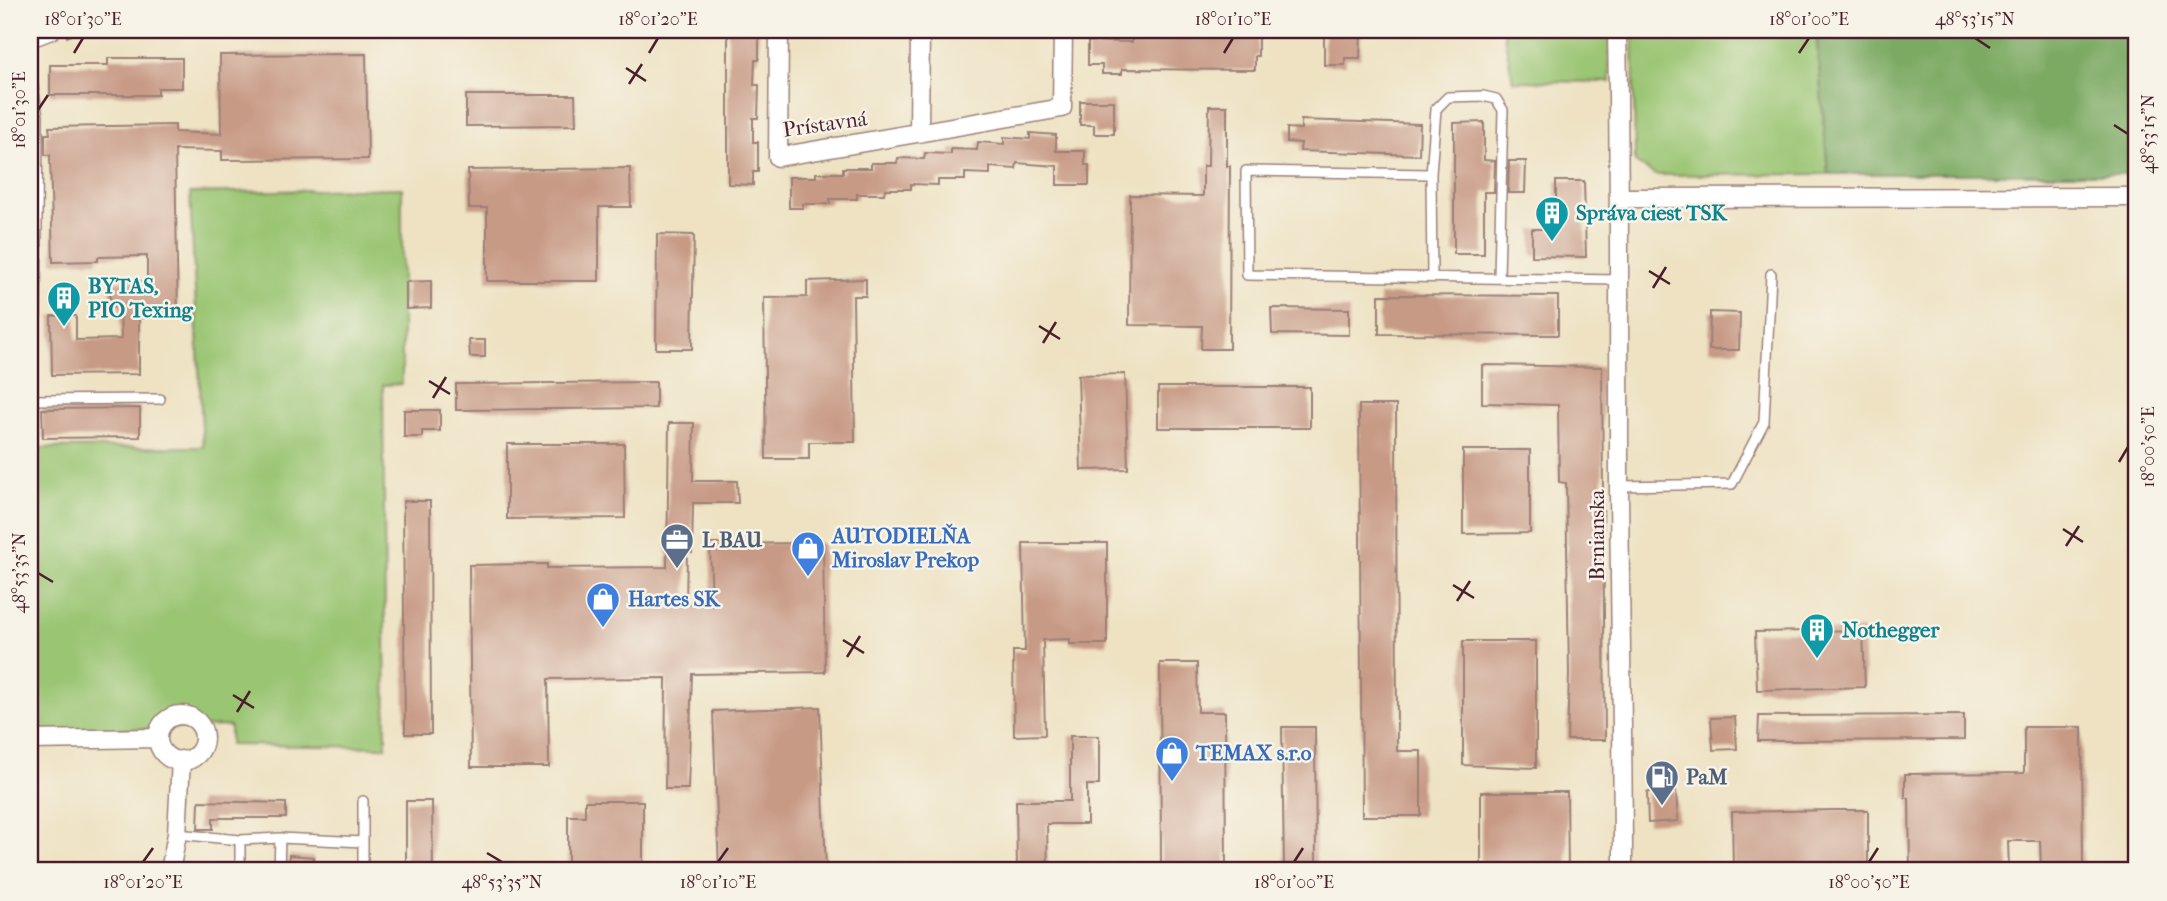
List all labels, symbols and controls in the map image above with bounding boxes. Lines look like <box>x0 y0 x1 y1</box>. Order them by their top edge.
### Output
text: 18°01'30"E <box>44 9 122 30</box>
text: 18°01'20"E <box>618 9 698 30</box>
text: 18°01'10"E <box>1195 9 1271 30</box>
text: 18°01'00"E <box>1769 9 1849 30</box>
text: 48°53'15"N <box>1935 9 2015 30</box>
text: 18°01'30"E <box>9 71 30 149</box>
text: 48°53'15"N <box>2138 94 2159 174</box>
street label: Prístavná <box>781 106 869 142</box>
building icon: Správa ciest TSK <box>1533 194 1571 243</box>
place label: Správa ciest TSK <box>1576 201 1728 225</box>
place label: BYTAS, PIO Texing <box>88 274 194 322</box>
building icon: BYTAS, PIO Texing <box>45 279 83 328</box>
text: 18°00'50"E <box>2138 406 2159 488</box>
street label: Brnianska <box>1585 489 1609 581</box>
office icon: L BAU <box>658 521 696 570</box>
place label: AUTODIELŇA Miroslav Prekop <box>830 523 980 572</box>
place label: L BAU <box>702 528 763 552</box>
shop icon: AUTODIELŇA Miroslav Prekop <box>789 529 827 578</box>
text: 48°53'35"N <box>9 532 30 614</box>
shop icon: Hartes SK <box>584 580 622 629</box>
place label: Hartes SK <box>628 587 721 611</box>
building icon: Nothegger <box>1798 611 1836 660</box>
place label: Nothegger <box>1842 618 1941 642</box>
shop icon: TEMAX s.r.o <box>1153 734 1191 783</box>
place label: TEMAX s.r.o <box>1195 741 1312 765</box>
fuel station icon: PaM <box>1643 758 1681 807</box>
place label: PaM <box>1686 765 1728 789</box>
text: 18°01'20"E <box>103 872 183 893</box>
text: 48°53'35"N <box>461 872 543 893</box>
text: 18°01'10"E <box>680 872 756 893</box>
text: 18°01'00"E <box>1254 872 1334 893</box>
text: 18°00'50"E <box>1828 872 1910 893</box>

